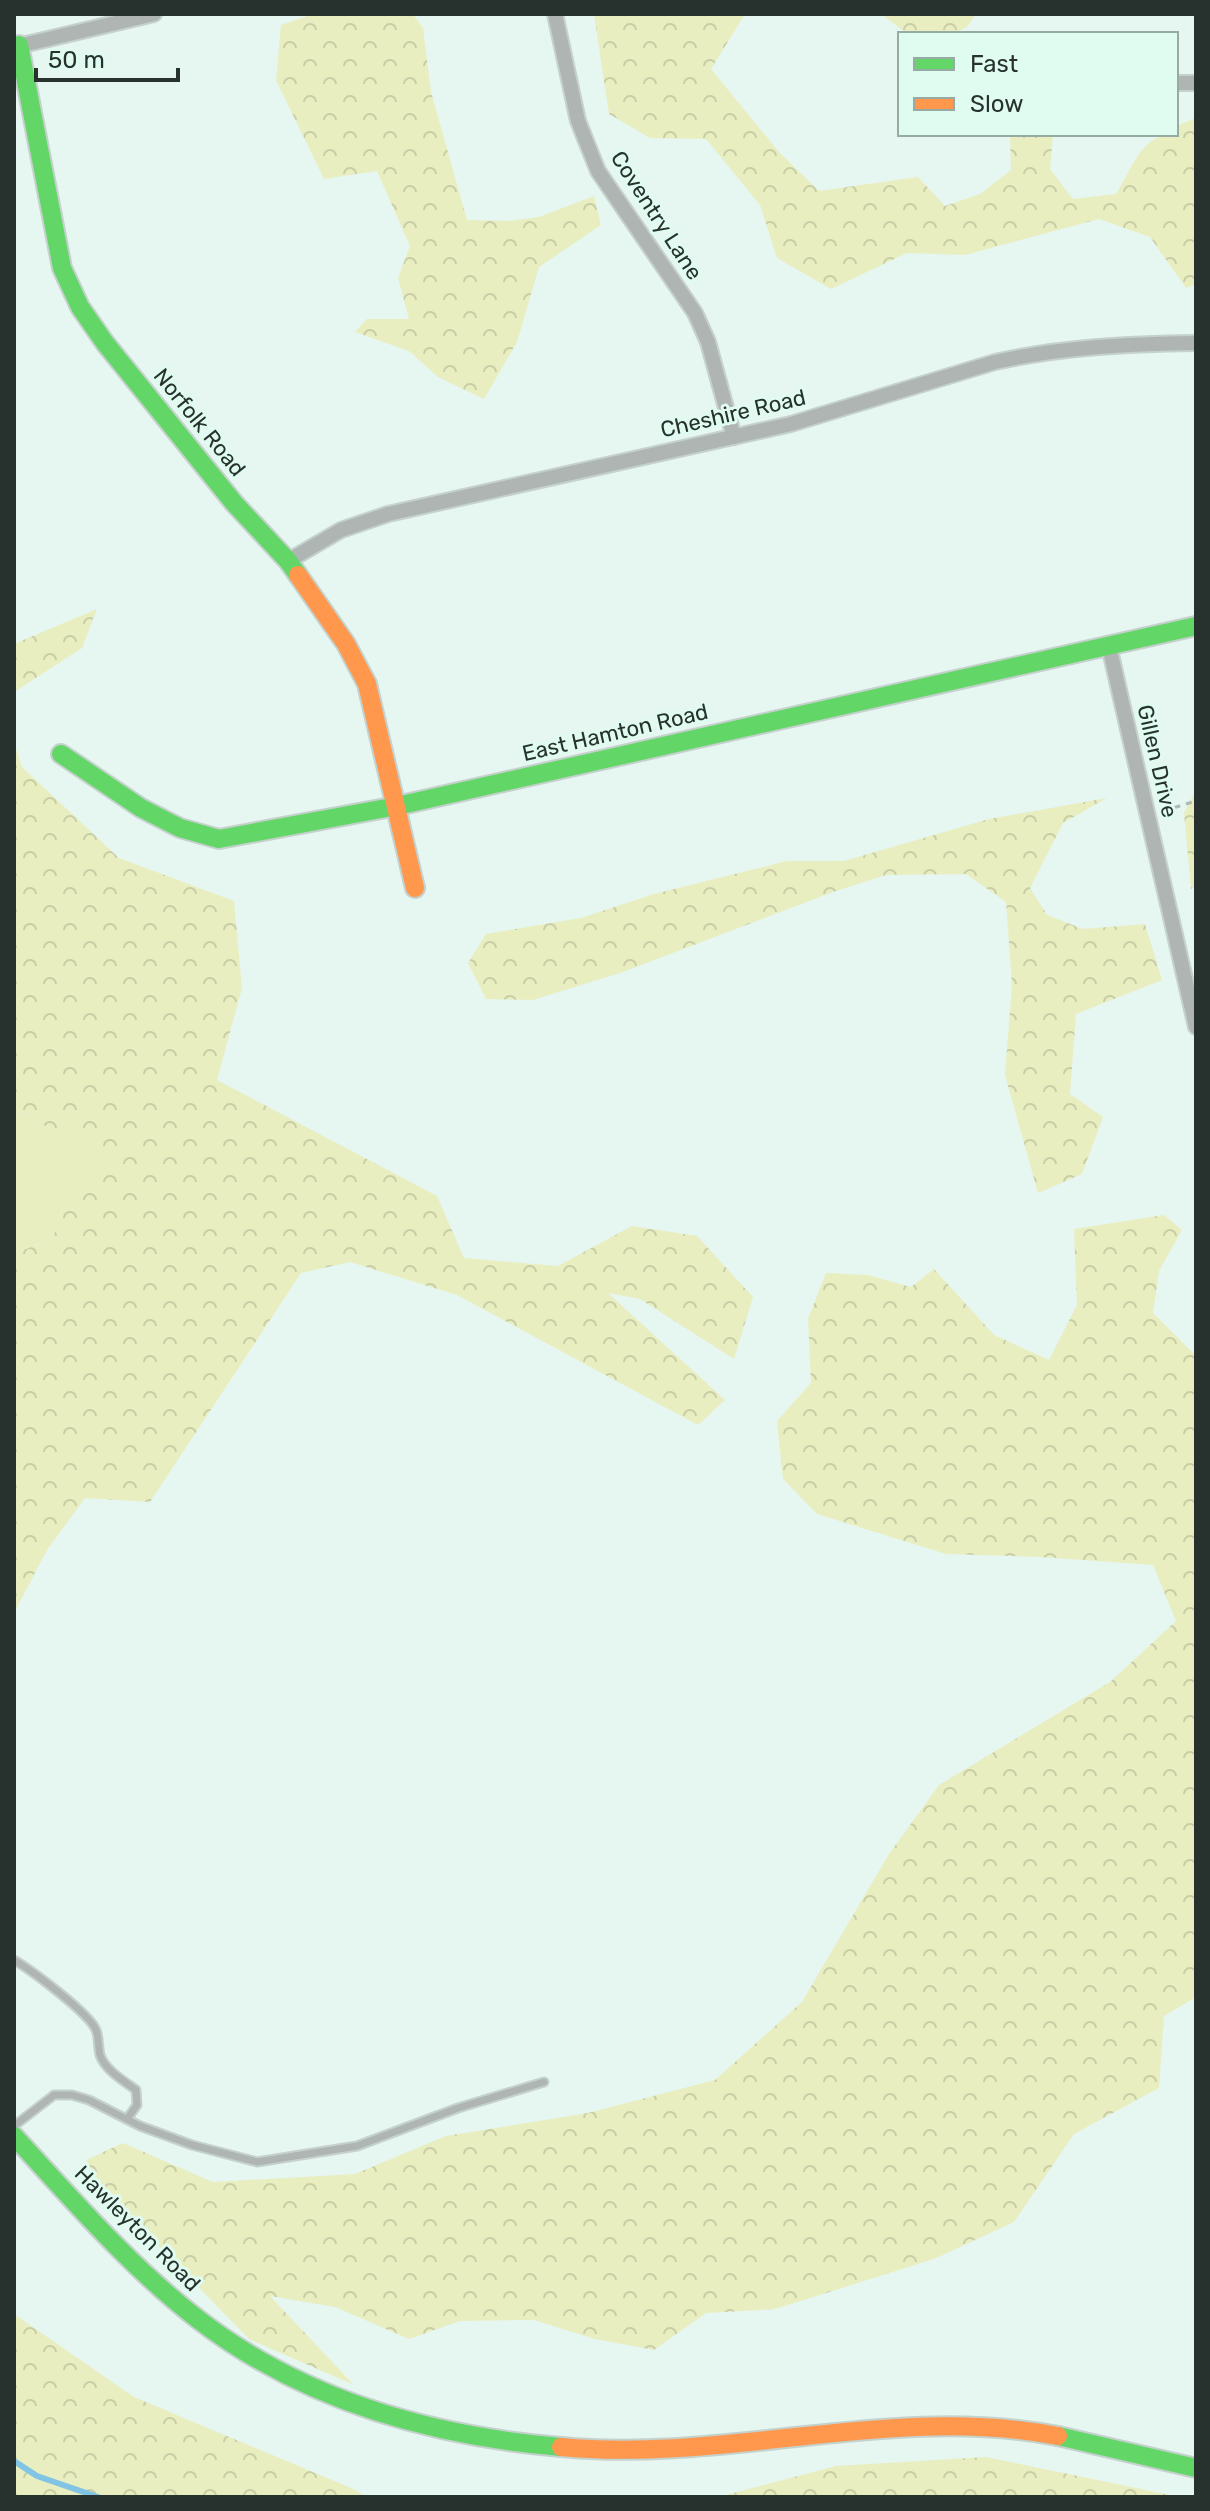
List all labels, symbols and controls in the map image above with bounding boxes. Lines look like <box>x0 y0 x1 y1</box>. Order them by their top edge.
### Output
scale bar <box>36 32 178 82</box>
legend <box>898 32 1178 136</box>
text: 50 m <box>48 46 105 74</box>
text: Fast <box>970 50 1018 78</box>
text: Slow <box>970 90 1023 118</box>
street label: Coventry Lane <box>605 146 708 285</box>
street label: Norfolk Road <box>148 363 251 482</box>
street label: Cheshire Road <box>658 384 808 443</box>
street label: East Hamton Road <box>520 698 711 767</box>
street label: Gillen Drive <box>1131 702 1184 820</box>
street label: Hawleyton Road <box>69 2160 206 2297</box>

